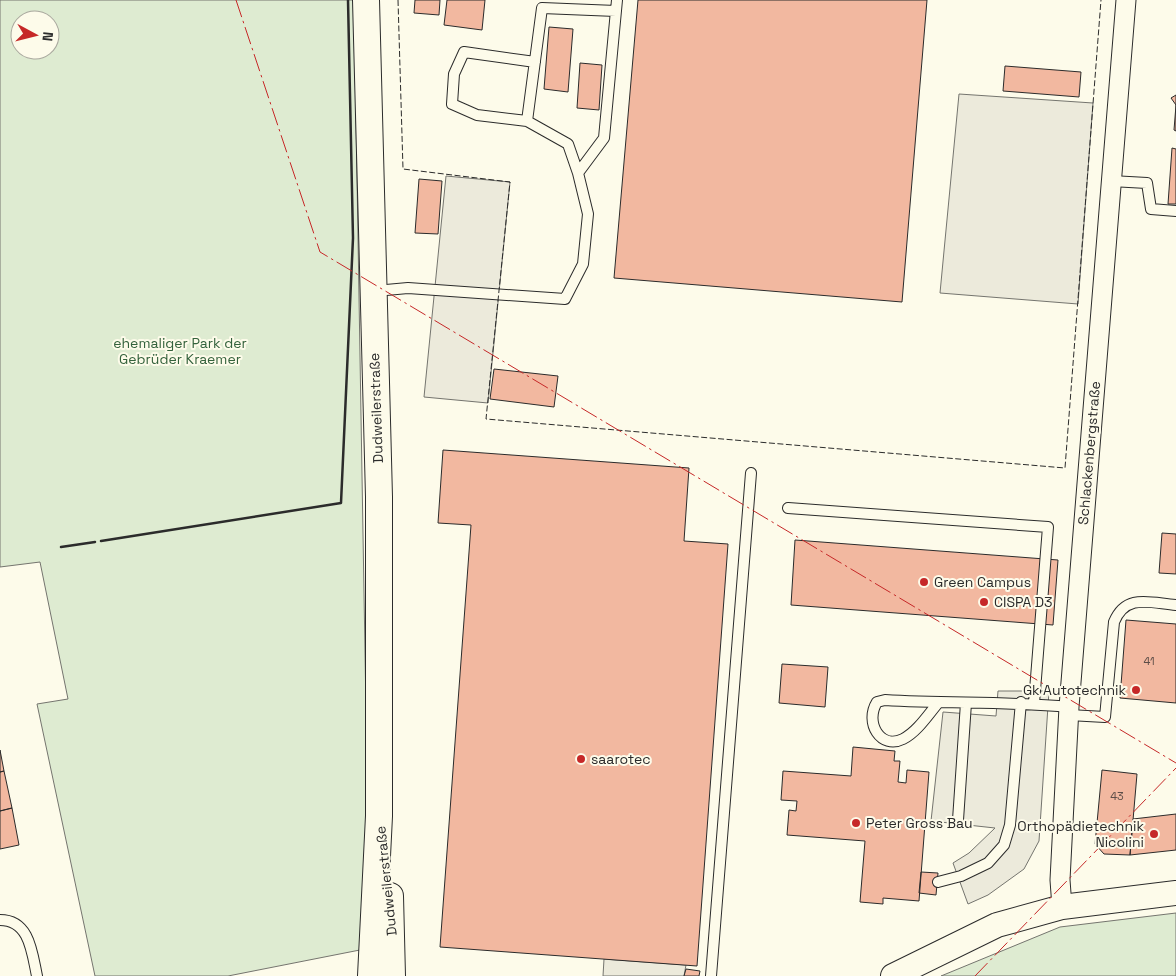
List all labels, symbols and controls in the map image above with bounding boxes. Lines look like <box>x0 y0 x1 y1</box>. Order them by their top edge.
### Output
north arrow <box>10 10 60 60</box>
text: N <box>38 31 57 42</box>
park label: ehemaliger Park der Gebrüder Kraemer <box>113 334 247 368</box>
street label: Dudweilerstraße <box>365 353 387 463</box>
street label: Schlackenbergstraße <box>1074 380 1104 526</box>
place label: Green Campus <box>934 573 1031 591</box>
marker: Green Campus <box>918 576 930 588</box>
place label: CISPA D3 <box>994 593 1053 611</box>
marker: CISPA D3 <box>978 596 990 608</box>
house number: 41 <box>1143 654 1155 668</box>
place label: Gk Autotechnik <box>1023 681 1126 699</box>
marker: Gk Autotechnik <box>1130 684 1142 696</box>
place label: saarotec <box>591 750 651 768</box>
marker: saarotec <box>575 753 587 765</box>
house number: 43 <box>1110 789 1124 803</box>
place label: Peter Gross Bau <box>866 814 973 832</box>
marker: Peter Gross Bau <box>850 817 862 829</box>
place label: Orthopädietechnik Nicolini <box>1017 817 1144 851</box>
street label: Dudweilerstraße <box>371 825 401 937</box>
marker: Orthopädietechnik Nicolini <box>1148 828 1160 840</box>

